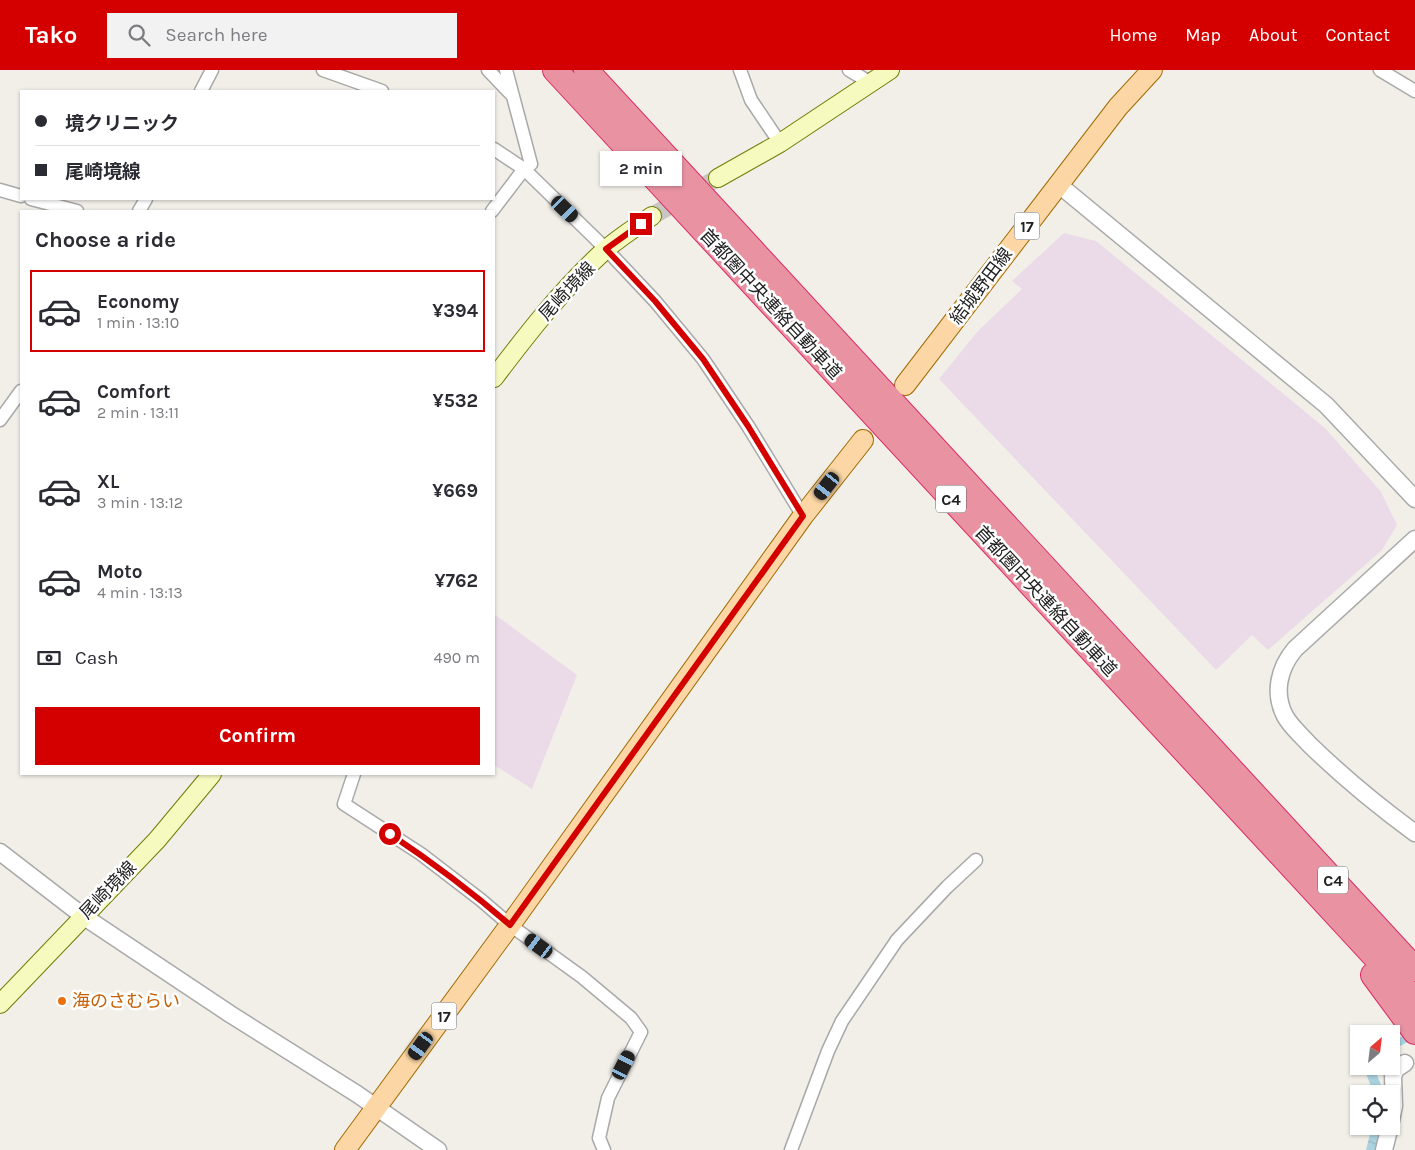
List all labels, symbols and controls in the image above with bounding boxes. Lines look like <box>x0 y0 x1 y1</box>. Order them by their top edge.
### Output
search box <box>107 13 457 58</box>
text: Tako <box>25 21 77 49</box>
icon: search <box>125 21 153 49</box>
text: Search here <box>165 24 268 46</box>
text: Home <box>1109 24 1157 46</box>
text: Map <box>1185 24 1221 46</box>
text: About <box>1249 24 1298 46</box>
text: Contact <box>1326 24 1390 46</box>
text: 境クリニック <box>65 113 179 135</box>
callout: 2 min <box>600 152 682 186</box>
text: 2 min <box>619 159 663 178</box>
text: 尾崎境線 <box>65 161 141 183</box>
car <box>548 193 581 225</box>
road number: 17 <box>1014 212 1040 240</box>
route end <box>630 213 652 235</box>
street label: 首都圏中央連絡自動車道 <box>695 224 847 384</box>
text: Choose a ride <box>35 227 176 253</box>
street label: 結城野田線 <box>945 243 1017 329</box>
street label: 尾崎境線 <box>534 257 600 325</box>
icon: car <box>37 289 82 334</box>
text: Economy <box>97 291 179 313</box>
text: ¥394 <box>432 300 478 322</box>
text: 1 min · 13:10 <box>97 313 179 332</box>
icon: car <box>37 379 82 424</box>
text: Comfort <box>97 381 171 403</box>
text: ¥532 <box>432 390 478 412</box>
text: 2 min · 13:11 <box>97 403 179 422</box>
icon: car <box>37 469 82 514</box>
car <box>811 470 842 502</box>
text: XL <box>97 471 119 493</box>
text: ¥669 <box>432 480 478 502</box>
road number: C4 <box>936 486 966 512</box>
text: 3 min · 13:12 <box>97 493 183 512</box>
street label: 首都圏中央連絡自動車道 <box>970 521 1122 681</box>
icon: car <box>37 559 82 604</box>
text: Moto <box>97 561 143 583</box>
text: ¥762 <box>434 570 478 592</box>
text: 4 min · 13:13 <box>97 583 183 602</box>
icon: cash <box>35 644 63 672</box>
text: Cash <box>75 647 119 669</box>
text: 490 m <box>434 648 480 667</box>
button: Confirm <box>35 707 480 765</box>
route start <box>379 823 401 845</box>
street label: 尾崎境線 <box>75 856 141 924</box>
road number: C4 <box>1318 866 1348 894</box>
car <box>522 931 555 961</box>
place label: 海のさむらい <box>72 990 180 1012</box>
marker: 海のさむらい <box>56 995 68 1007</box>
road number: 17 <box>432 1002 456 1029</box>
north arrow <box>1350 1025 1400 1075</box>
map controls <box>1350 1025 1400 1135</box>
car <box>406 1029 435 1063</box>
car <box>610 1048 637 1082</box>
button: locate <box>1350 1085 1400 1135</box>

